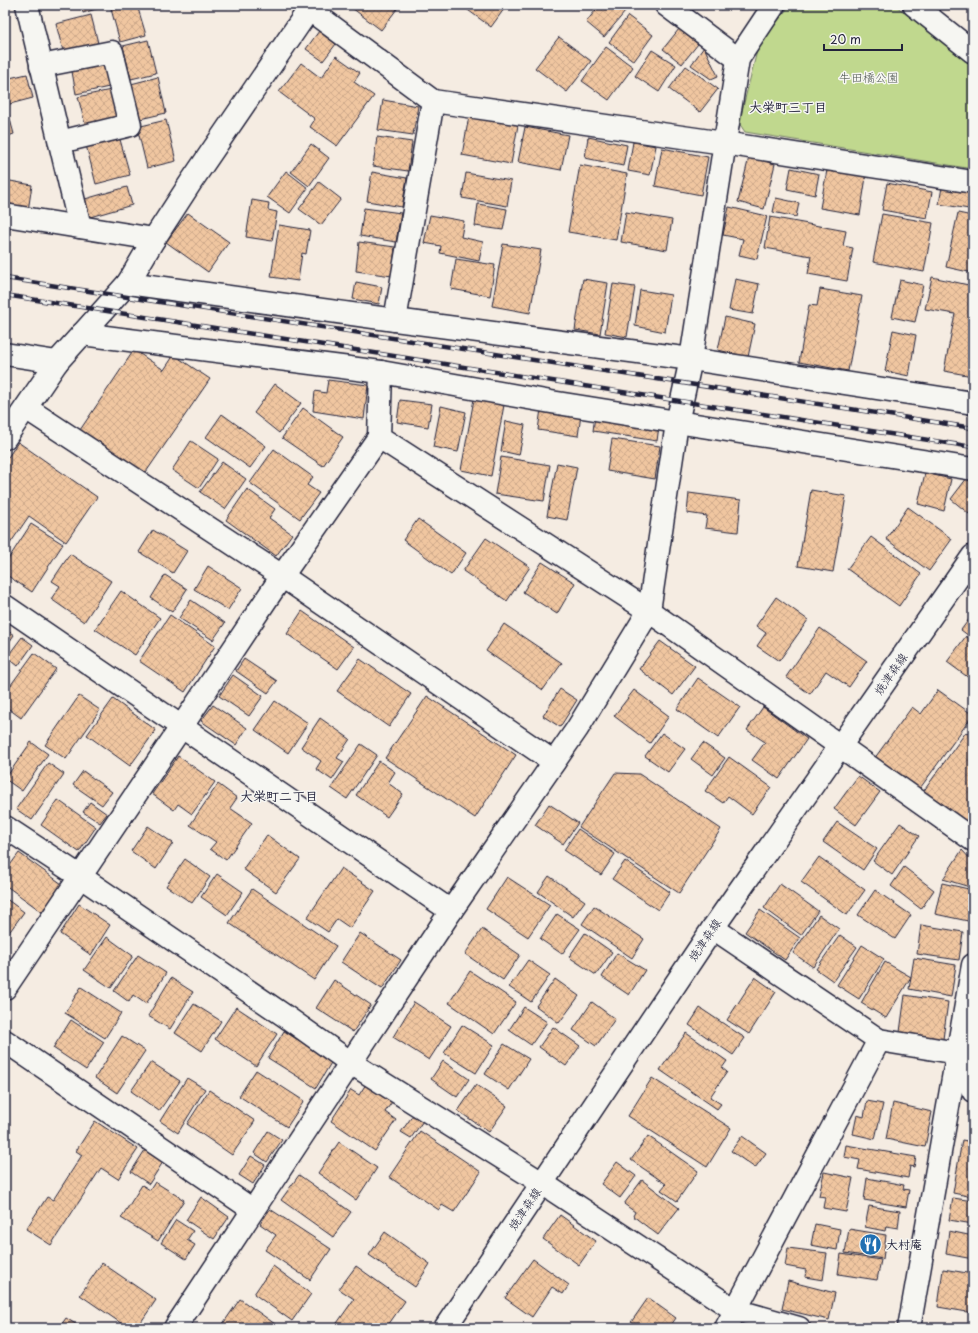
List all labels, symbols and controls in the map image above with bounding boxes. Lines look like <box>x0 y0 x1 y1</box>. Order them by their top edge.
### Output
scale bar <box>824 26 902 52</box>
text: 20 m <box>830 30 861 48</box>
park label: 牛田橋公園 <box>839 68 899 86</box>
district label: 大栄町三丁目 <box>749 97 827 116</box>
street label: 焼津森線 <box>869 649 911 698</box>
district label: 大栄町二丁目 <box>240 786 318 805</box>
street label: 焼津森線 <box>683 915 725 964</box>
street label: 焼津森線 <box>503 1184 545 1233</box>
restaurant icon: 大村庵 <box>858 1232 884 1258</box>
place label: 大村庵 <box>886 1235 922 1253</box>

